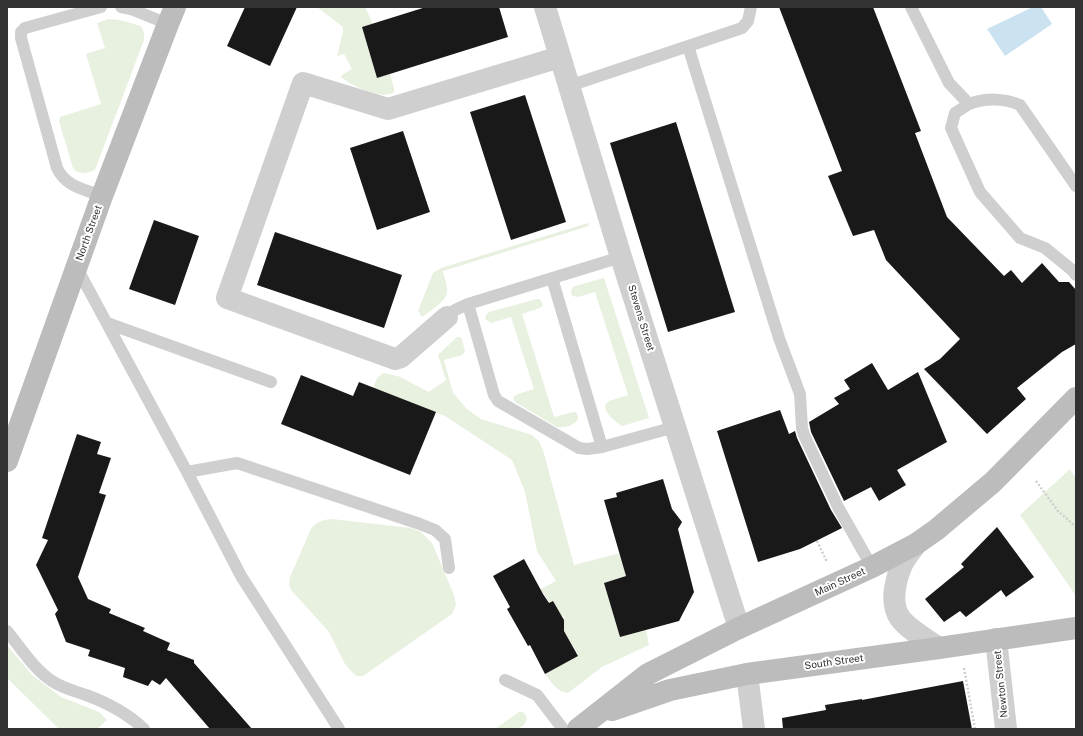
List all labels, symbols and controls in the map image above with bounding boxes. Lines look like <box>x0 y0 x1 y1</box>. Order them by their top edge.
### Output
street label: North Street <box>73 204 105 262</box>
street label: Stevens Street <box>625 283 657 353</box>
street label: Main Street <box>813 565 867 599</box>
street label: Newton Street <box>991 650 1011 718</box>
street label: South Street <box>804 652 864 672</box>

